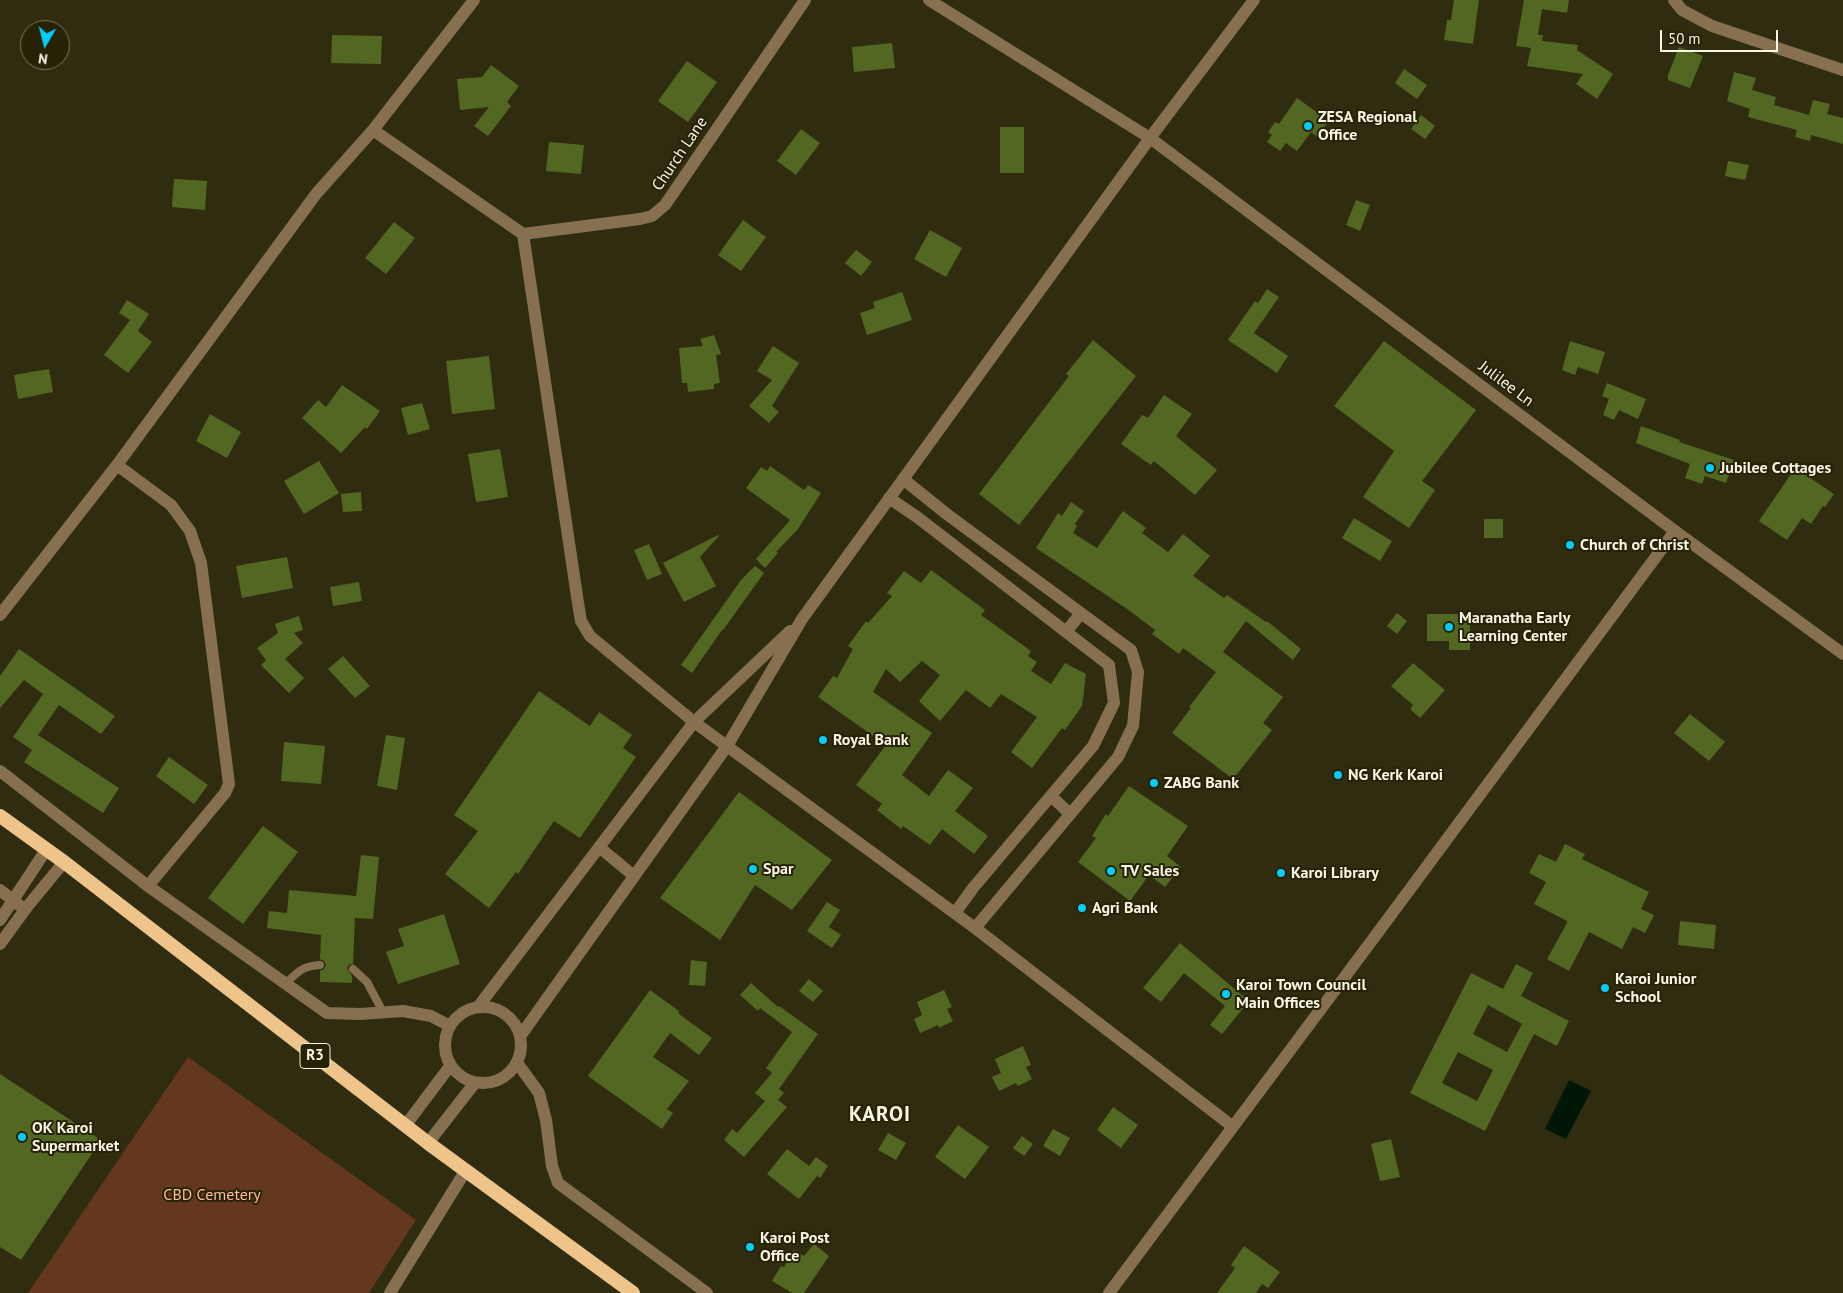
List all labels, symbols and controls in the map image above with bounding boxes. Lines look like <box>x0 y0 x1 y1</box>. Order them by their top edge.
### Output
north arrow <box>20 20 70 70</box>
scale bar <box>1663 20 1780 52</box>
text: 50 m <box>1668 29 1701 48</box>
text: N <box>37 49 49 68</box>
place label: ZESA Regional Office <box>1318 107 1417 145</box>
street label: Church Lane <box>648 113 712 195</box>
marker: ZESA Regional Office <box>1302 120 1314 132</box>
street label: Julilee Ln <box>1475 357 1537 411</box>
place label: Jubilee Cottages <box>1720 458 1831 478</box>
marker: Jubilee Cottages <box>1704 462 1716 474</box>
place label: Church of Christ <box>1580 535 1689 555</box>
marker: Church of Christ <box>1564 539 1576 551</box>
place label: Maranatha Early Learning Center <box>1459 608 1570 646</box>
marker: Maranatha Early Learning Center <box>1443 621 1455 633</box>
place label: Royal Bank <box>833 730 909 750</box>
marker: Royal Bank <box>817 734 829 746</box>
place label: NG Kerk Karoi <box>1348 765 1443 785</box>
marker: NG Kerk Karoi <box>1332 769 1344 781</box>
place label: ZABG Bank <box>1164 773 1239 793</box>
marker: ZABG Bank <box>1148 777 1160 789</box>
place label: Spar <box>763 859 794 879</box>
place label: TV Sales <box>1121 861 1179 881</box>
marker: Spar <box>747 863 759 875</box>
place label: Karoi Library <box>1291 863 1379 883</box>
marker: TV Sales <box>1105 865 1117 877</box>
marker: Karoi Library <box>1275 867 1287 879</box>
place label: Agri Bank <box>1092 898 1158 918</box>
marker: Agri Bank <box>1076 902 1088 914</box>
place label: Karoi Junior School <box>1615 969 1696 1007</box>
place label: Karoi Town Council Main Offices <box>1236 975 1366 1013</box>
marker: Karoi Junior School <box>1599 982 1611 994</box>
marker: Karoi Town Council Main Offices <box>1220 988 1232 1000</box>
road number: R3 <box>300 1044 330 1068</box>
district label: KAROI <box>848 1102 912 1128</box>
place label: OK Karoi Supermarket <box>32 1118 119 1156</box>
marker: OK Karoi Supermarket <box>16 1131 28 1143</box>
park label: CBD Cemetery <box>163 1185 261 1205</box>
place label: Karoi Post Office <box>760 1228 830 1266</box>
marker: Karoi Post Office <box>744 1241 756 1253</box>

